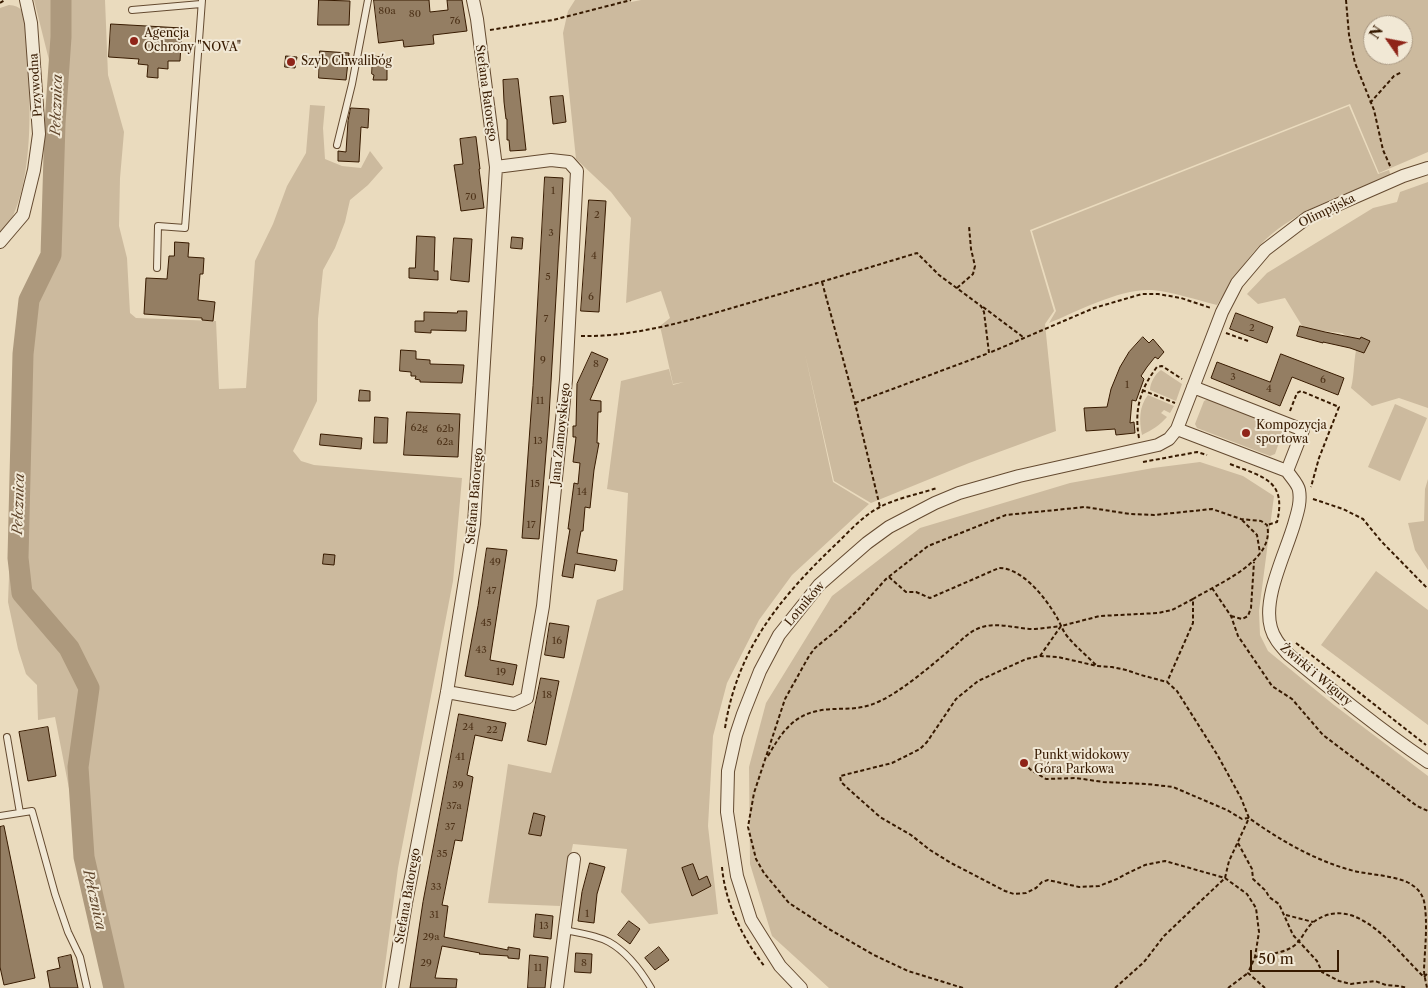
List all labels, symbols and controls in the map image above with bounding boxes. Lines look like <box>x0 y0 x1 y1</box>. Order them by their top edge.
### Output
house number: 80a <box>378 5 396 17</box>
house number: 80 <box>409 8 421 20</box>
house number: 76 <box>450 15 460 27</box>
north arrow <box>1363 15 1413 65</box>
text: N <box>1365 22 1387 42</box>
place label: Agencja Ochrony "NOVA" <box>144 27 241 55</box>
marker: Agencja Ochrony "NOVA" <box>128 35 140 47</box>
street label: Stefana Batorego <box>472 44 500 142</box>
street label: Przywodna <box>27 53 45 117</box>
place label: Szyb Chwalibóg <box>301 55 392 69</box>
marker: Szyb Chwalibóg <box>285 56 297 68</box>
water label: Pełcznica <box>48 74 66 136</box>
house number: 1 <box>551 185 555 197</box>
house number: 70 <box>465 191 477 203</box>
street label: Olimpijska <box>1296 191 1358 231</box>
house number: 2 <box>594 209 600 221</box>
house number: 3 <box>548 227 554 239</box>
house number: 4 <box>591 250 597 262</box>
house number: 5 <box>545 271 551 283</box>
house number: 6 <box>588 291 594 303</box>
house number: 7 <box>544 313 548 325</box>
house number: 2 <box>1249 322 1255 334</box>
house number: 9 <box>540 354 546 366</box>
house number: 8 <box>593 358 599 370</box>
house number: 3 <box>1230 371 1236 383</box>
house number: 6 <box>1320 374 1326 386</box>
house number: 1 <box>1125 379 1129 391</box>
street label: Jana Zamoyskiego <box>548 382 574 486</box>
house number: 4 <box>1266 383 1272 395</box>
house number: 11 <box>536 395 544 407</box>
place label: Kompozycja sportowa <box>1256 419 1327 447</box>
house number: 62g <box>411 422 427 434</box>
house number: 62b <box>436 423 454 435</box>
marker: Kompozycja sportowa <box>1240 427 1252 439</box>
house number: 13 <box>533 435 543 447</box>
house number: 62a <box>437 436 453 448</box>
street label: Stefana Batorego <box>464 447 486 545</box>
water label: Pełcznica <box>10 473 28 535</box>
house number: 15 <box>530 478 540 490</box>
house number: 14 <box>577 486 587 498</box>
house number: 17 <box>526 519 536 531</box>
house number: 49 <box>489 556 501 568</box>
street label: Lotników <box>782 579 828 629</box>
house number: 47 <box>486 585 496 597</box>
house number: 45 <box>480 617 492 629</box>
house number: 16 <box>552 635 562 647</box>
street label: Żwirki i Wigury <box>1277 641 1355 709</box>
house number: 43 <box>475 644 487 656</box>
house number: 19 <box>496 666 506 678</box>
house number: 18 <box>542 689 552 701</box>
house number: 24 <box>462 721 474 733</box>
house number: 22 <box>486 724 498 736</box>
place label: Punkt widokowy Góra Parkowa <box>1034 749 1129 777</box>
house number: 41 <box>455 751 465 763</box>
marker: Punkt widokowy Góra Parkowa <box>1018 757 1030 769</box>
house number: 39 <box>452 779 464 791</box>
house number: 37a <box>446 800 462 812</box>
house number: 37 <box>445 821 455 833</box>
street label: Stefana Batorego <box>392 847 424 945</box>
house number: 35 <box>437 848 447 860</box>
water label: Pełcznica <box>79 868 109 932</box>
house number: 33 <box>430 881 442 893</box>
house number: 1 <box>585 908 589 920</box>
house number: 31 <box>429 909 439 921</box>
house number: 13 <box>539 920 549 932</box>
house number: 29a <box>423 931 439 943</box>
scale bar <box>1253 940 1342 972</box>
text: 50 m <box>1258 949 1294 968</box>
house number: 29 <box>420 957 432 969</box>
house number: 8 <box>581 957 587 969</box>
house number: 11 <box>534 962 542 974</box>

